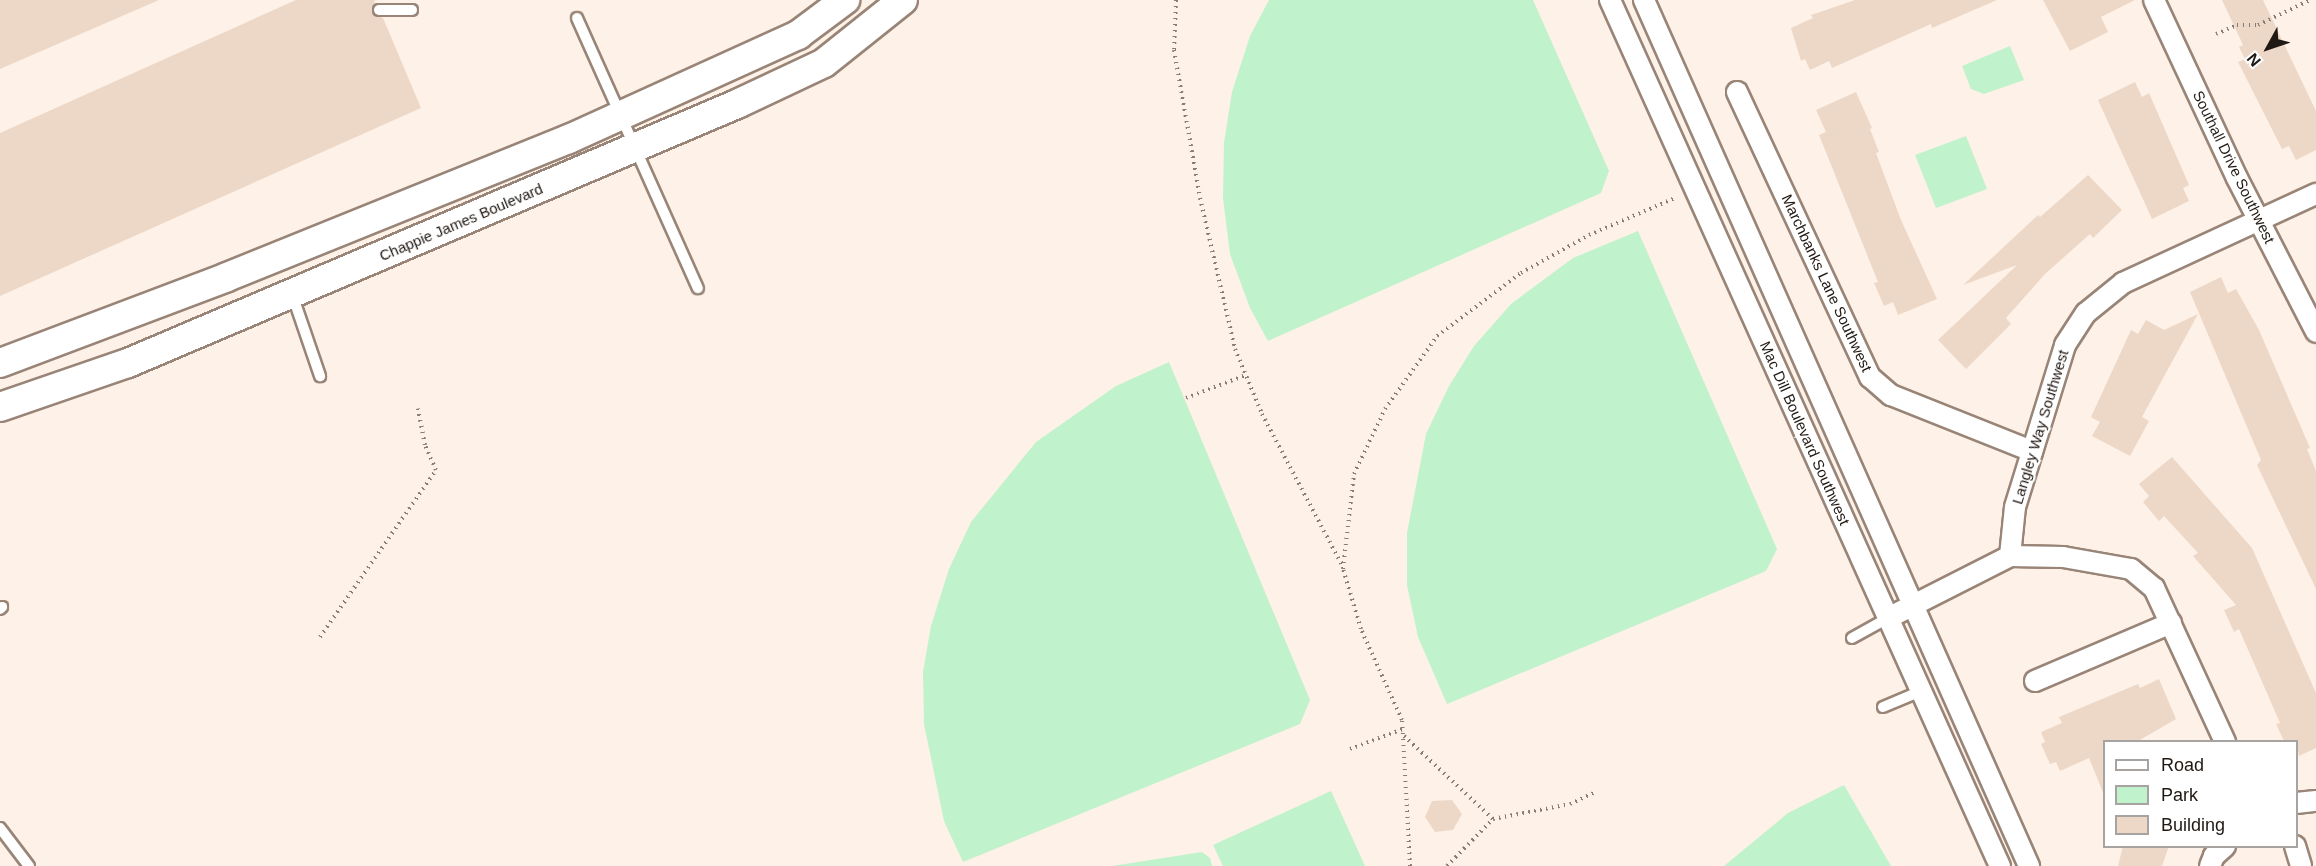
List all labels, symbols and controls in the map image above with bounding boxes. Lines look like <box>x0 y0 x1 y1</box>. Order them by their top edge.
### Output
north arrow <box>2238 18 2298 78</box>
text: N <box>2244 50 2264 70</box>
street label: Southall Drive Southwest <box>2189 88 2279 246</box>
street label: Chappie James Boulevard <box>377 179 545 265</box>
street label: Marchbanks Lane Southwest <box>1778 192 1876 374</box>
street label: Mac Dill Boulevard Southwest <box>1756 338 1854 528</box>
street label: Langley Way Southwest <box>2008 348 2072 506</box>
legend <box>2103 740 2298 848</box>
text: Road <box>2161 755 2204 775</box>
text: Park <box>2161 785 2198 805</box>
text: Building <box>2161 815 2225 835</box>

